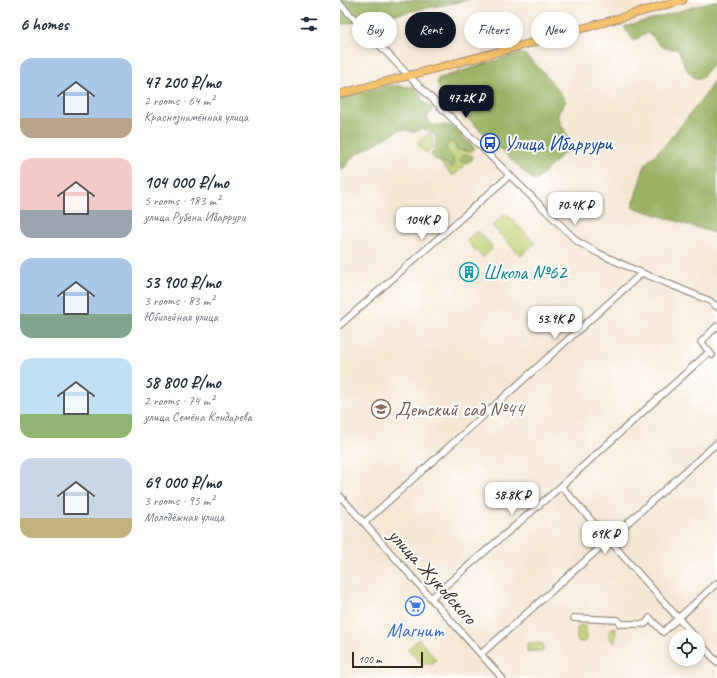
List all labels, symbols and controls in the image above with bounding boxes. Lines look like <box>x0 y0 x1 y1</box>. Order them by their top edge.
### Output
chip: Buy <box>352 12 397 48</box>
chip: Rent <box>405 12 456 48</box>
chip: Filters <box>464 12 523 48</box>
chip: New <box>531 12 579 48</box>
icon: filters <box>298 13 320 35</box>
text: 6 homes <box>20 14 68 35</box>
text: 47 200 ₽/mo <box>144 72 221 93</box>
icon: home <box>52 74 100 122</box>
pin: 47.2K ₽ <box>429 85 503 119</box>
text: 47.2K ₽ <box>448 90 484 106</box>
text: 2 rooms · 64 m² <box>144 93 214 109</box>
text: Краснознамённая улица <box>144 109 248 125</box>
place label: Улица Ибаррури <box>504 131 614 156</box>
bus stop icon: Улица Ибаррури <box>479 132 501 154</box>
text: 104 000 ₽/mo <box>144 172 229 193</box>
icon: home <box>52 174 100 222</box>
pin: 70.4K ₽ <box>538 192 612 226</box>
text: 5 rooms · 183 m² <box>144 193 220 209</box>
text: 70.4K ₽ <box>557 197 593 213</box>
pin: 104K ₽ <box>389 207 455 241</box>
text: улица Рубена Ибаррури <box>144 209 245 225</box>
text: 104K ₽ <box>405 212 439 228</box>
place label: Школа №62 <box>483 260 568 285</box>
building icon: Школа №62 <box>458 261 480 283</box>
text: 53 900 ₽/mo <box>144 272 221 293</box>
icon: home <box>52 274 100 322</box>
text: 3 rooms · 83 m² <box>144 293 214 309</box>
pin: 53.9K ₽ <box>518 306 592 340</box>
text: Юбилейная улица <box>144 309 218 325</box>
text: 53.9K ₽ <box>537 311 573 327</box>
text: 58 800 ₽/mo <box>144 372 221 393</box>
icon: home <box>52 374 100 422</box>
text: 2 rooms · 74 m² <box>144 393 214 409</box>
place label: Детский сад №44 <box>395 397 526 422</box>
school or university icon: Детский сад №44 <box>370 398 392 420</box>
text: улица Семёна Кондарева <box>144 409 252 425</box>
text: 69 000 ₽/mo <box>144 472 221 493</box>
icon: home <box>52 474 100 522</box>
pin: 58.8K ₽ <box>475 482 549 516</box>
text: 58.8K ₽ <box>494 487 530 503</box>
text: 3 rooms · 95 m² <box>144 493 214 509</box>
text: Молодёжная улица <box>144 509 224 525</box>
pin: 69K ₽ <box>577 521 633 555</box>
street label: улица Жуковского <box>382 522 483 630</box>
text: 69K ₽ <box>591 526 619 542</box>
supermarket icon: Магнит <box>404 595 426 617</box>
place label: Магнит <box>387 618 444 643</box>
map controls <box>669 630 705 666</box>
button: locate <box>669 630 705 666</box>
scale bar <box>352 650 423 669</box>
text: 100 m <box>358 652 382 666</box>

